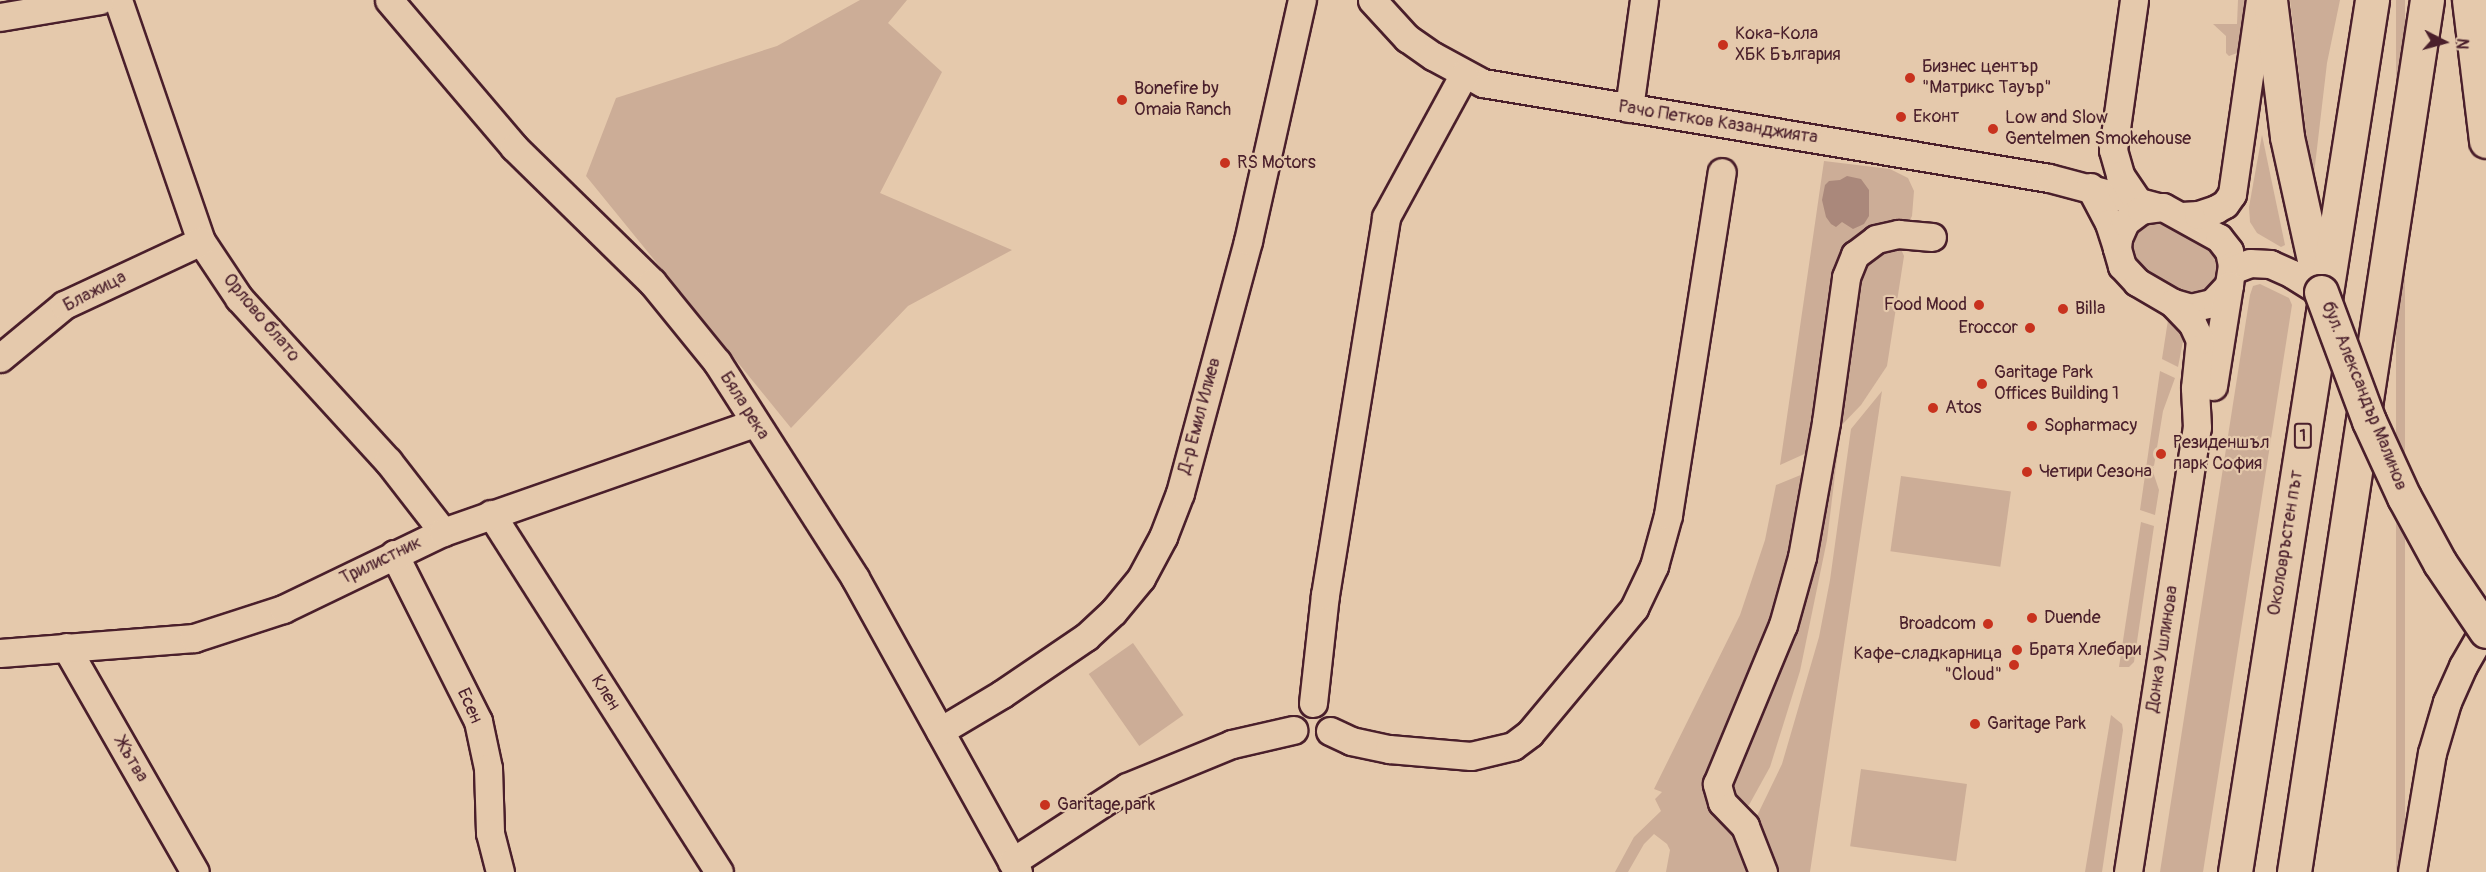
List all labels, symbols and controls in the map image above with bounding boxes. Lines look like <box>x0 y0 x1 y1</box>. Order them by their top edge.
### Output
north arrow <box>2414 12 2474 72</box>
place label: Кока-Кола ХБК България <box>1735 24 1841 66</box>
text: N <box>2451 37 2472 50</box>
marker: Кока-Кола ХБК България <box>1716 38 1730 52</box>
place label: Бизнес център "Матрикс Тауър" <box>1922 57 2051 100</box>
marker: Бизнес център "Матрикс Тауър" <box>1903 71 1917 85</box>
place label: Bonefire by Omaia Ranch <box>1134 79 1231 122</box>
marker: Bonefire by Omaia Ranch <box>1115 93 1129 107</box>
street label: Рачо Петков Казанджията <box>1617 97 1819 149</box>
place label: Еконт <box>1913 106 1959 128</box>
place label: Low and Slow Gentelmen Smokehouse <box>2005 108 2191 150</box>
marker: Еконт <box>1894 110 1908 124</box>
marker: Low and Slow Gentelmen Smokehouse <box>1986 122 2000 136</box>
place label: RS Motors <box>1237 152 1316 174</box>
marker: RS Motors <box>1218 156 1232 170</box>
street label: Блажица <box>60 267 130 317</box>
street label: Орлово блато <box>218 270 304 366</box>
place label: Food Mood <box>1884 294 1967 316</box>
marker: Food Mood <box>1972 298 1986 312</box>
place label: Billa <box>2075 298 2105 320</box>
street label: бул. Александър Малинов <box>2316 298 2412 494</box>
marker: Billa <box>2056 302 2070 316</box>
place label: Eroccor <box>1959 317 2018 339</box>
marker: Eroccor <box>2023 321 2037 335</box>
street label: Д-р Емил Илиев <box>1174 355 1226 477</box>
place label: Garitage Park Offices Building 1 <box>1994 363 2119 406</box>
street label: Бяла река <box>715 368 773 444</box>
marker: Garitage Park Offices Building 1 <box>1975 377 1989 391</box>
place label: Atos <box>1945 397 1982 419</box>
marker: Atos <box>1926 401 1940 415</box>
place label: Sopharmacy <box>2044 415 2137 437</box>
marker: Sopharmacy <box>2025 419 2039 433</box>
road number: 1 <box>2292 423 2314 449</box>
place label: Резиденшъл парк София <box>2173 433 2270 476</box>
marker: Резиденшъл парк София <box>2154 447 2168 461</box>
place label: Четири Сезона <box>2039 461 2152 483</box>
marker: Четири Сезона <box>2020 465 2034 479</box>
street label: Околовръстен път <box>2264 469 2308 617</box>
street label: Трилистник <box>337 532 425 590</box>
street label: Донка Ушлинова <box>2142 584 2184 714</box>
place label: Duende <box>2044 607 2101 629</box>
marker: Duende <box>2025 611 2039 625</box>
place label: Broadcom <box>1899 613 1976 635</box>
marker: Broadcom <box>1981 617 1995 631</box>
place label: Братя Хлебари <box>2029 639 2141 661</box>
marker: Братя Хлебари <box>2010 643 2024 657</box>
place label: Кафе-сладкарница "Cloud" <box>1853 644 2002 686</box>
marker: Кафе-сладкарница "Cloud" <box>2007 658 2021 672</box>
street label: Клен <box>586 671 624 715</box>
street label: Есен <box>452 685 486 727</box>
place label: Garitage Park <box>1987 713 2086 735</box>
marker: Garitage Park <box>1968 717 1982 731</box>
street label: Жътва <box>110 734 152 786</box>
place label: Garitage park <box>1057 794 1155 816</box>
marker: Garitage park <box>1038 798 1052 812</box>

